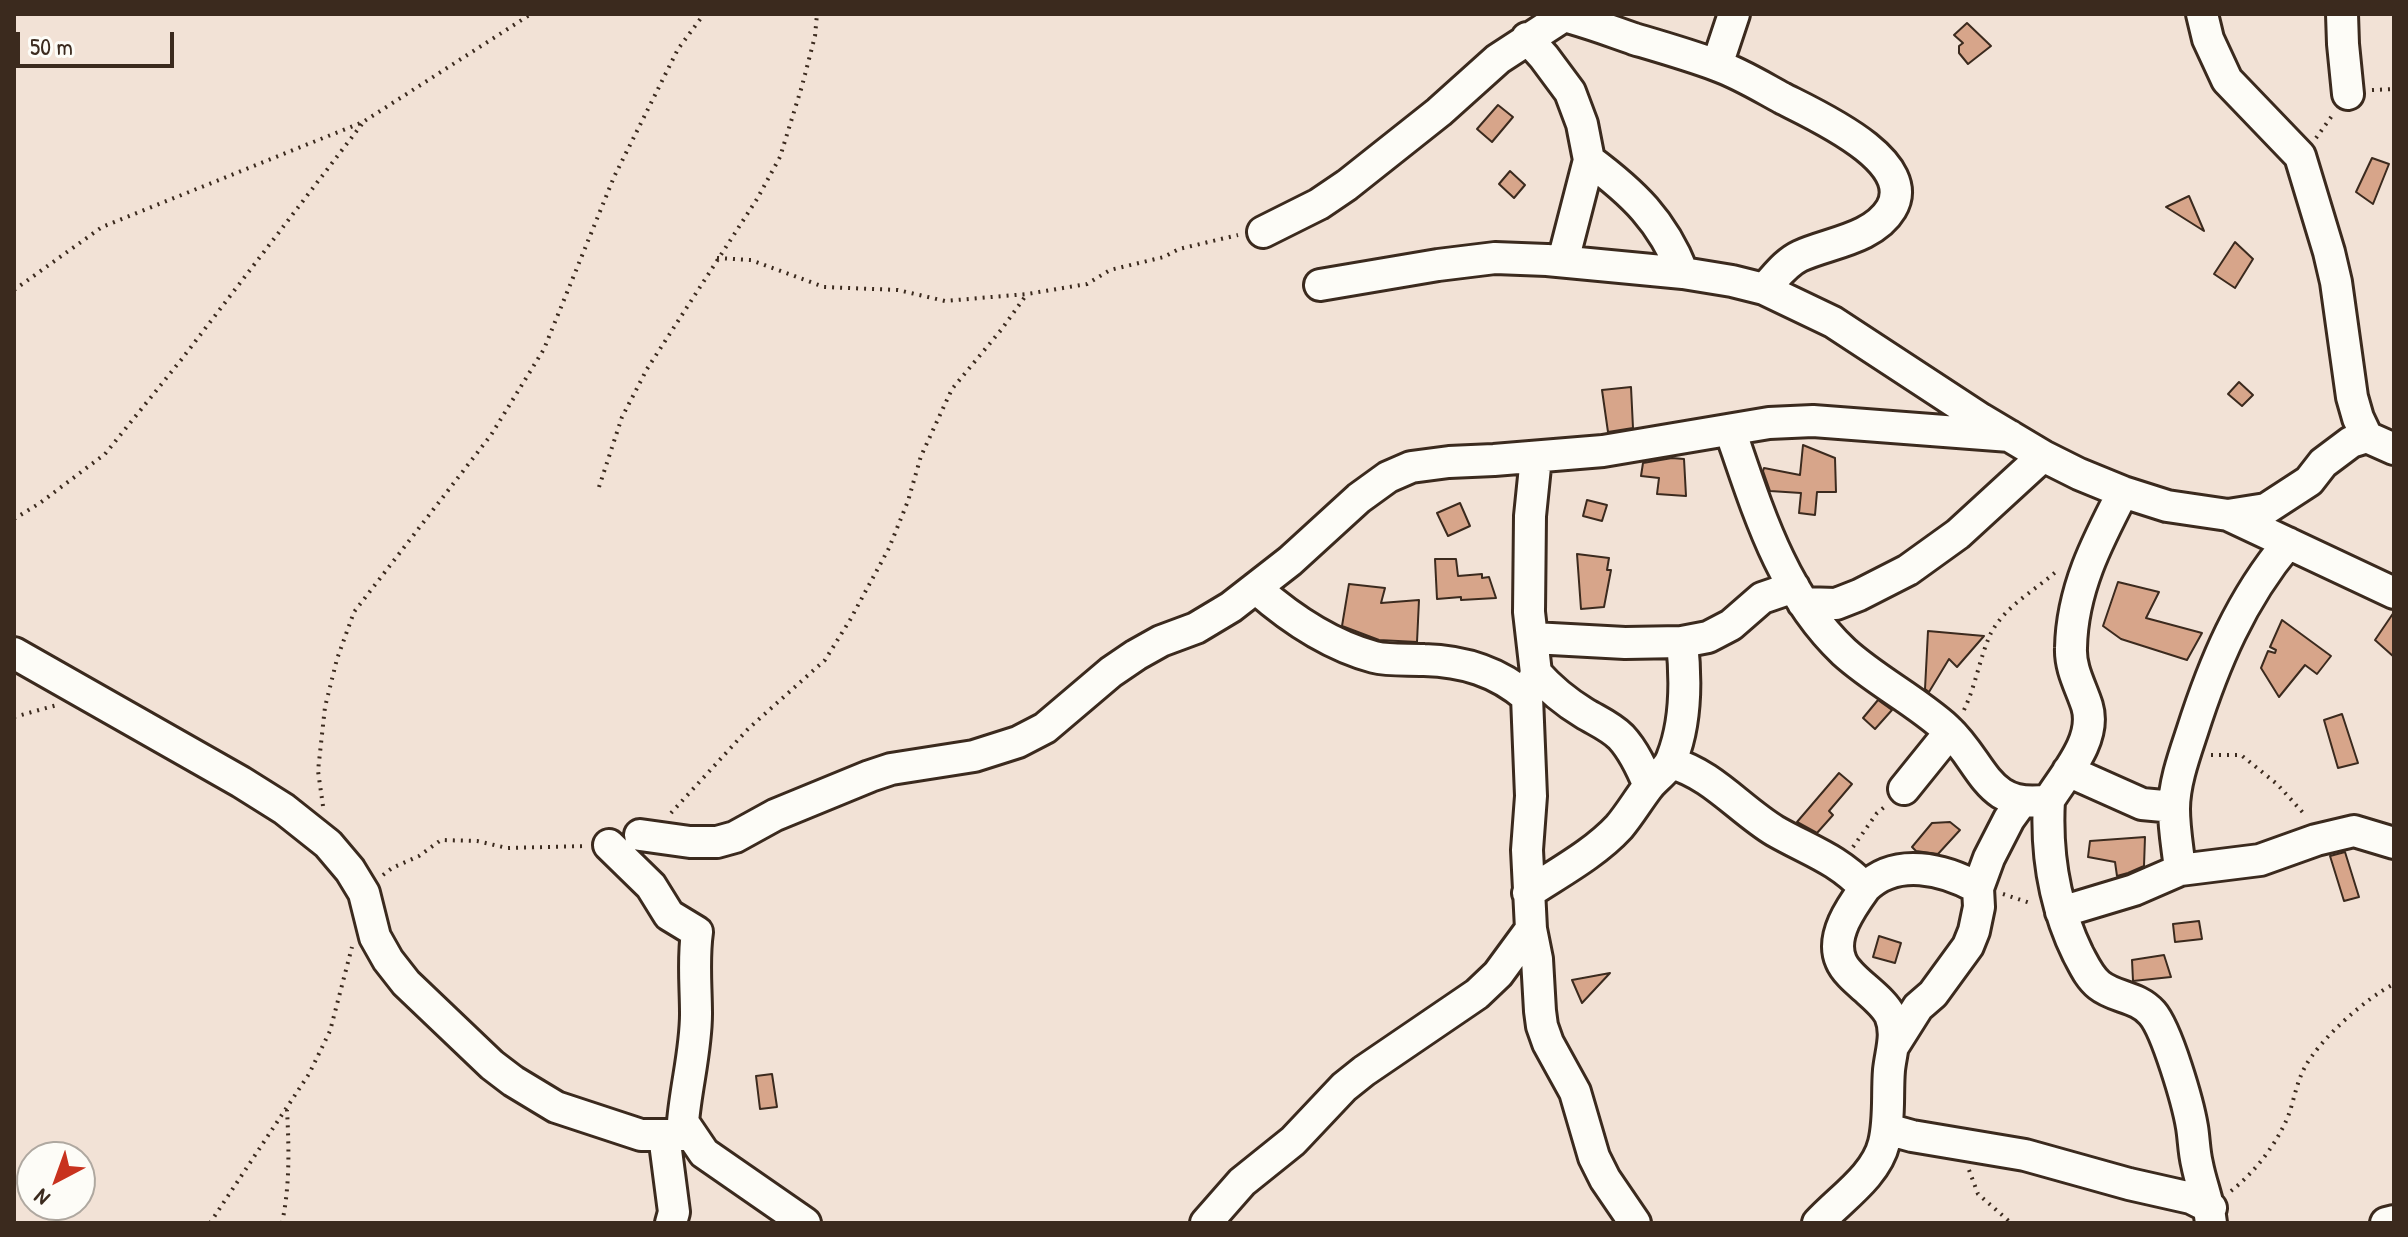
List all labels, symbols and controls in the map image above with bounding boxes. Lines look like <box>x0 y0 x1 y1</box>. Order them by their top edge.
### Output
scale bar <box>20 16 178 66</box>
text: 50 m <box>30 30 73 62</box>
north arrow <box>16 1141 96 1221</box>
text: N <box>27 1182 56 1213</box>

